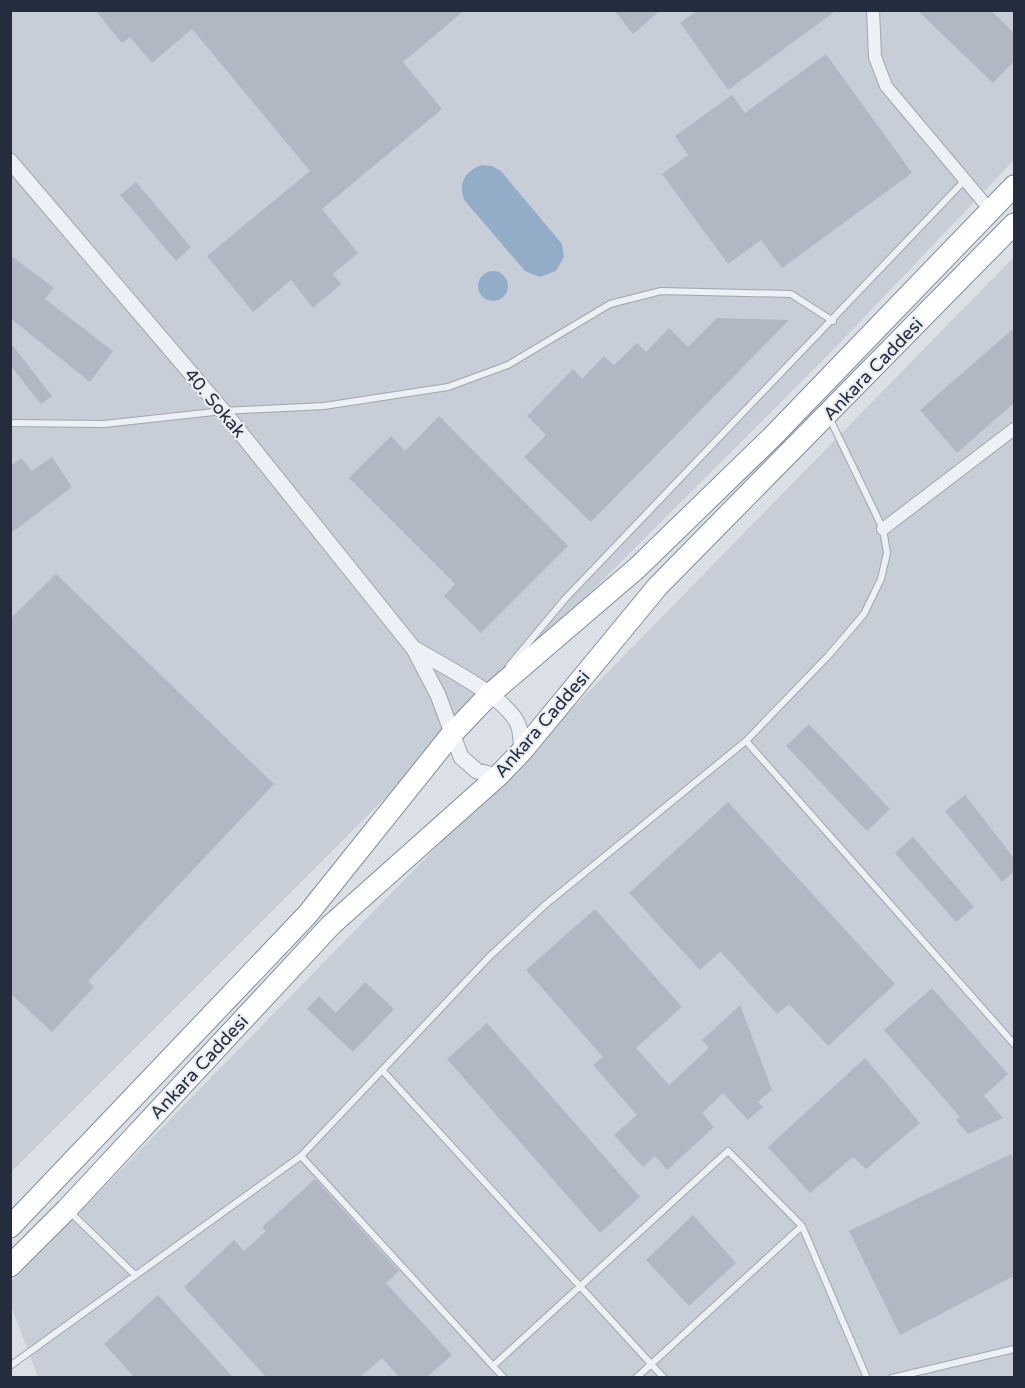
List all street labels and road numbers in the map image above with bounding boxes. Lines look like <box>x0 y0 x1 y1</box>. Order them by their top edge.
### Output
street label: Ankara Caddesi <box>818 313 928 425</box>
street label: 40. Sokak <box>180 364 250 442</box>
street label: Ankara Caddesi <box>490 666 594 782</box>
street label: Ankara Caddesi <box>145 1010 253 1124</box>

